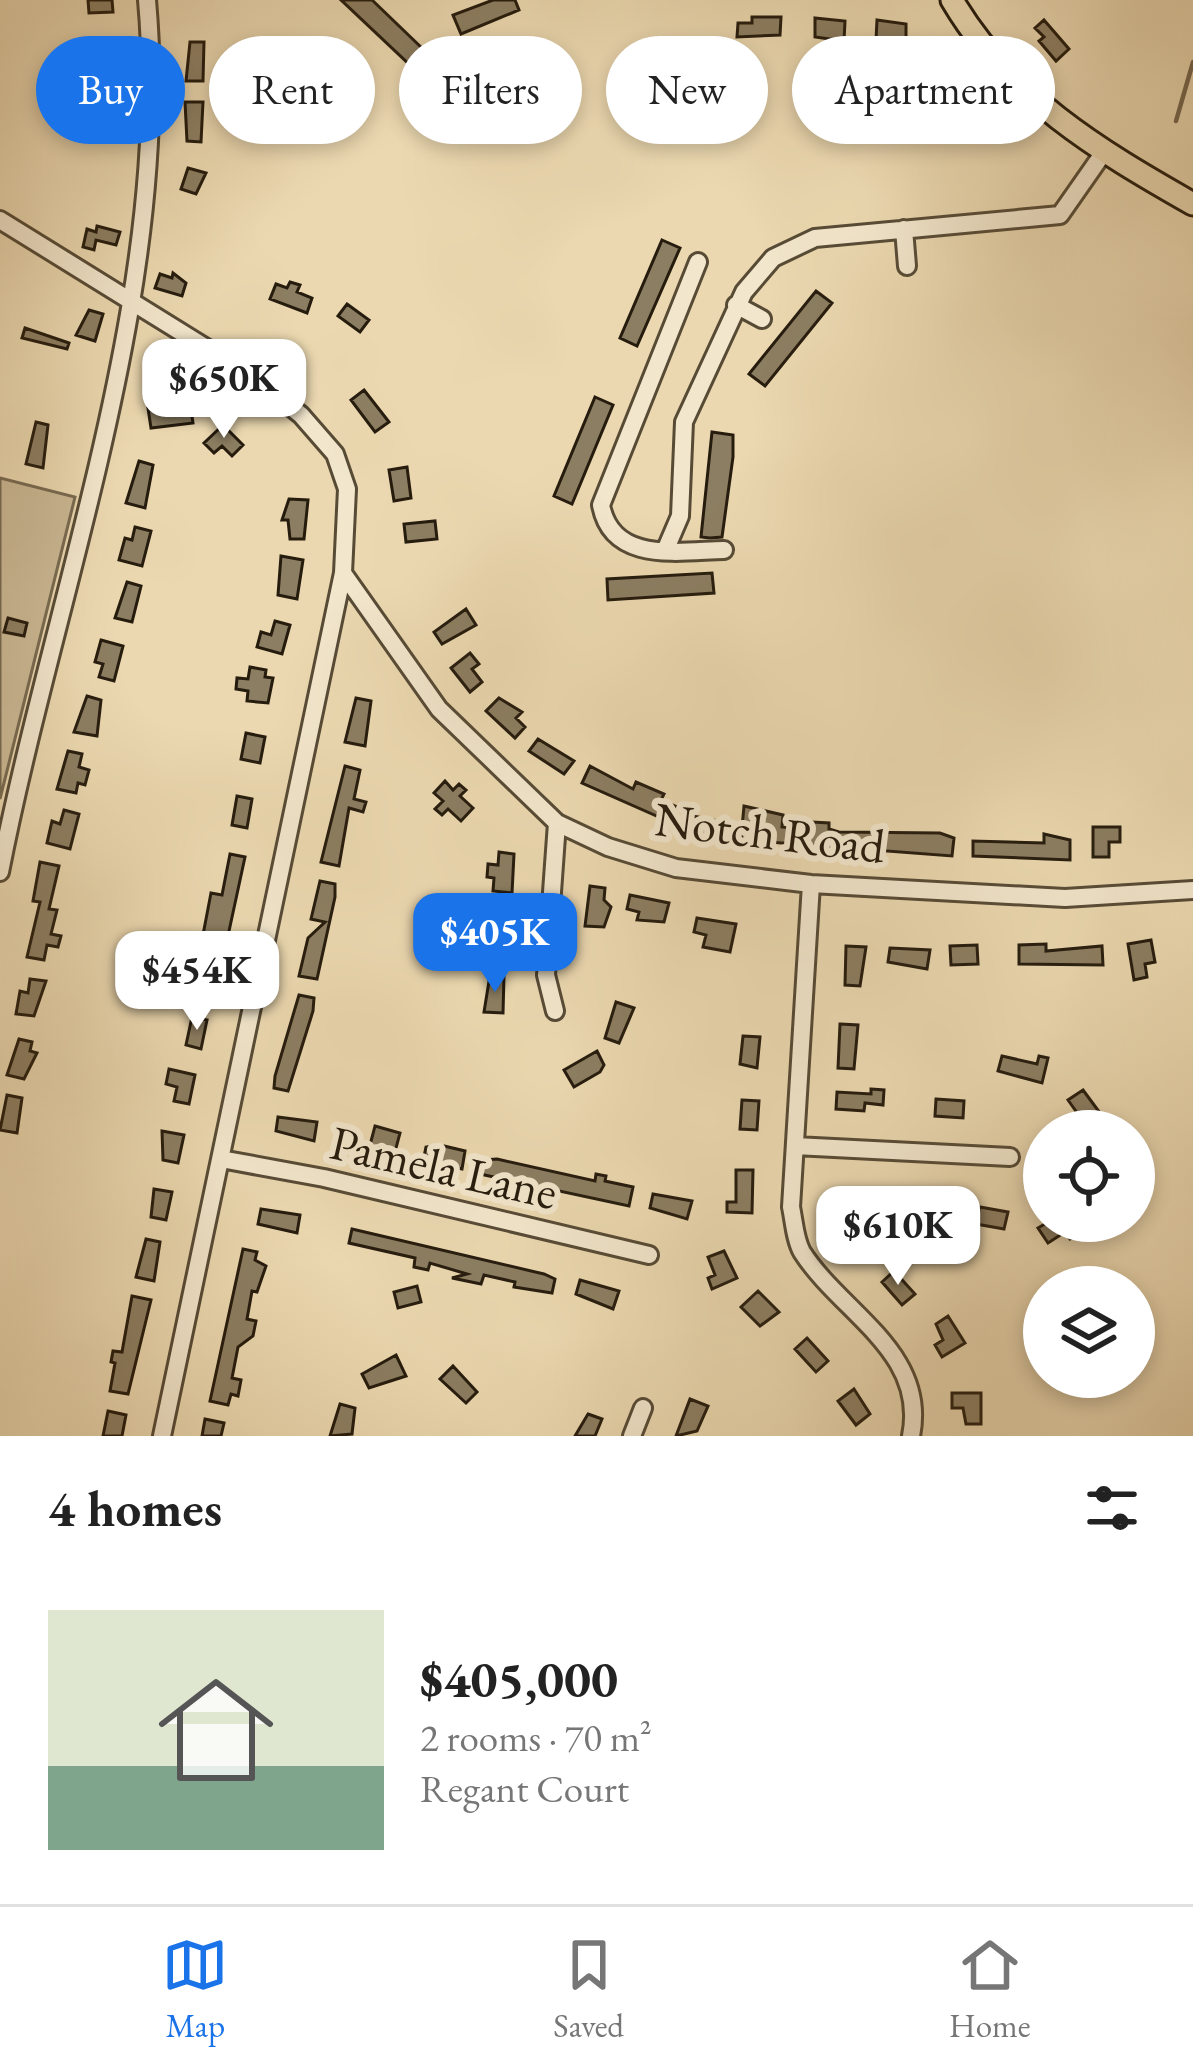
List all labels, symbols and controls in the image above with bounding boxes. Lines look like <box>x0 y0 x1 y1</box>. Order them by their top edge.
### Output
chip: Buy <box>36 36 185 144</box>
chip: Rent <box>209 36 375 144</box>
chip: Filters <box>399 36 582 144</box>
chip: New <box>606 36 768 144</box>
chip: Apartment <box>792 36 1055 144</box>
pin: $650K <box>140 339 308 441</box>
text: $650K <box>169 352 279 403</box>
street label: Notch Road <box>651 787 889 877</box>
pin: $405K <box>411 893 579 995</box>
text: $405K <box>440 906 550 957</box>
pin: $454K <box>113 931 281 1033</box>
text: $454K <box>142 944 252 995</box>
map controls <box>1023 1110 1155 1398</box>
button: locate <box>1023 1110 1155 1242</box>
street label: Pamela Lane <box>325 1111 563 1223</box>
pin: $610K <box>814 1186 982 1288</box>
text: $610K <box>843 1199 953 1250</box>
button: layers <box>1023 1266 1155 1398</box>
text: 4 homes <box>48 1475 222 1541</box>
icon: filters <box>1079 1475 1145 1541</box>
text: $405,000 <box>420 1646 618 1712</box>
icon: home <box>144 1658 288 1802</box>
text: 2 rooms · 70 m² <box>420 1712 652 1763</box>
text: Regant Court <box>420 1763 629 1814</box>
tab: Map <box>162 1932 228 2047</box>
tab: Saved <box>553 1932 624 2047</box>
tab: Home <box>949 1932 1031 2047</box>

